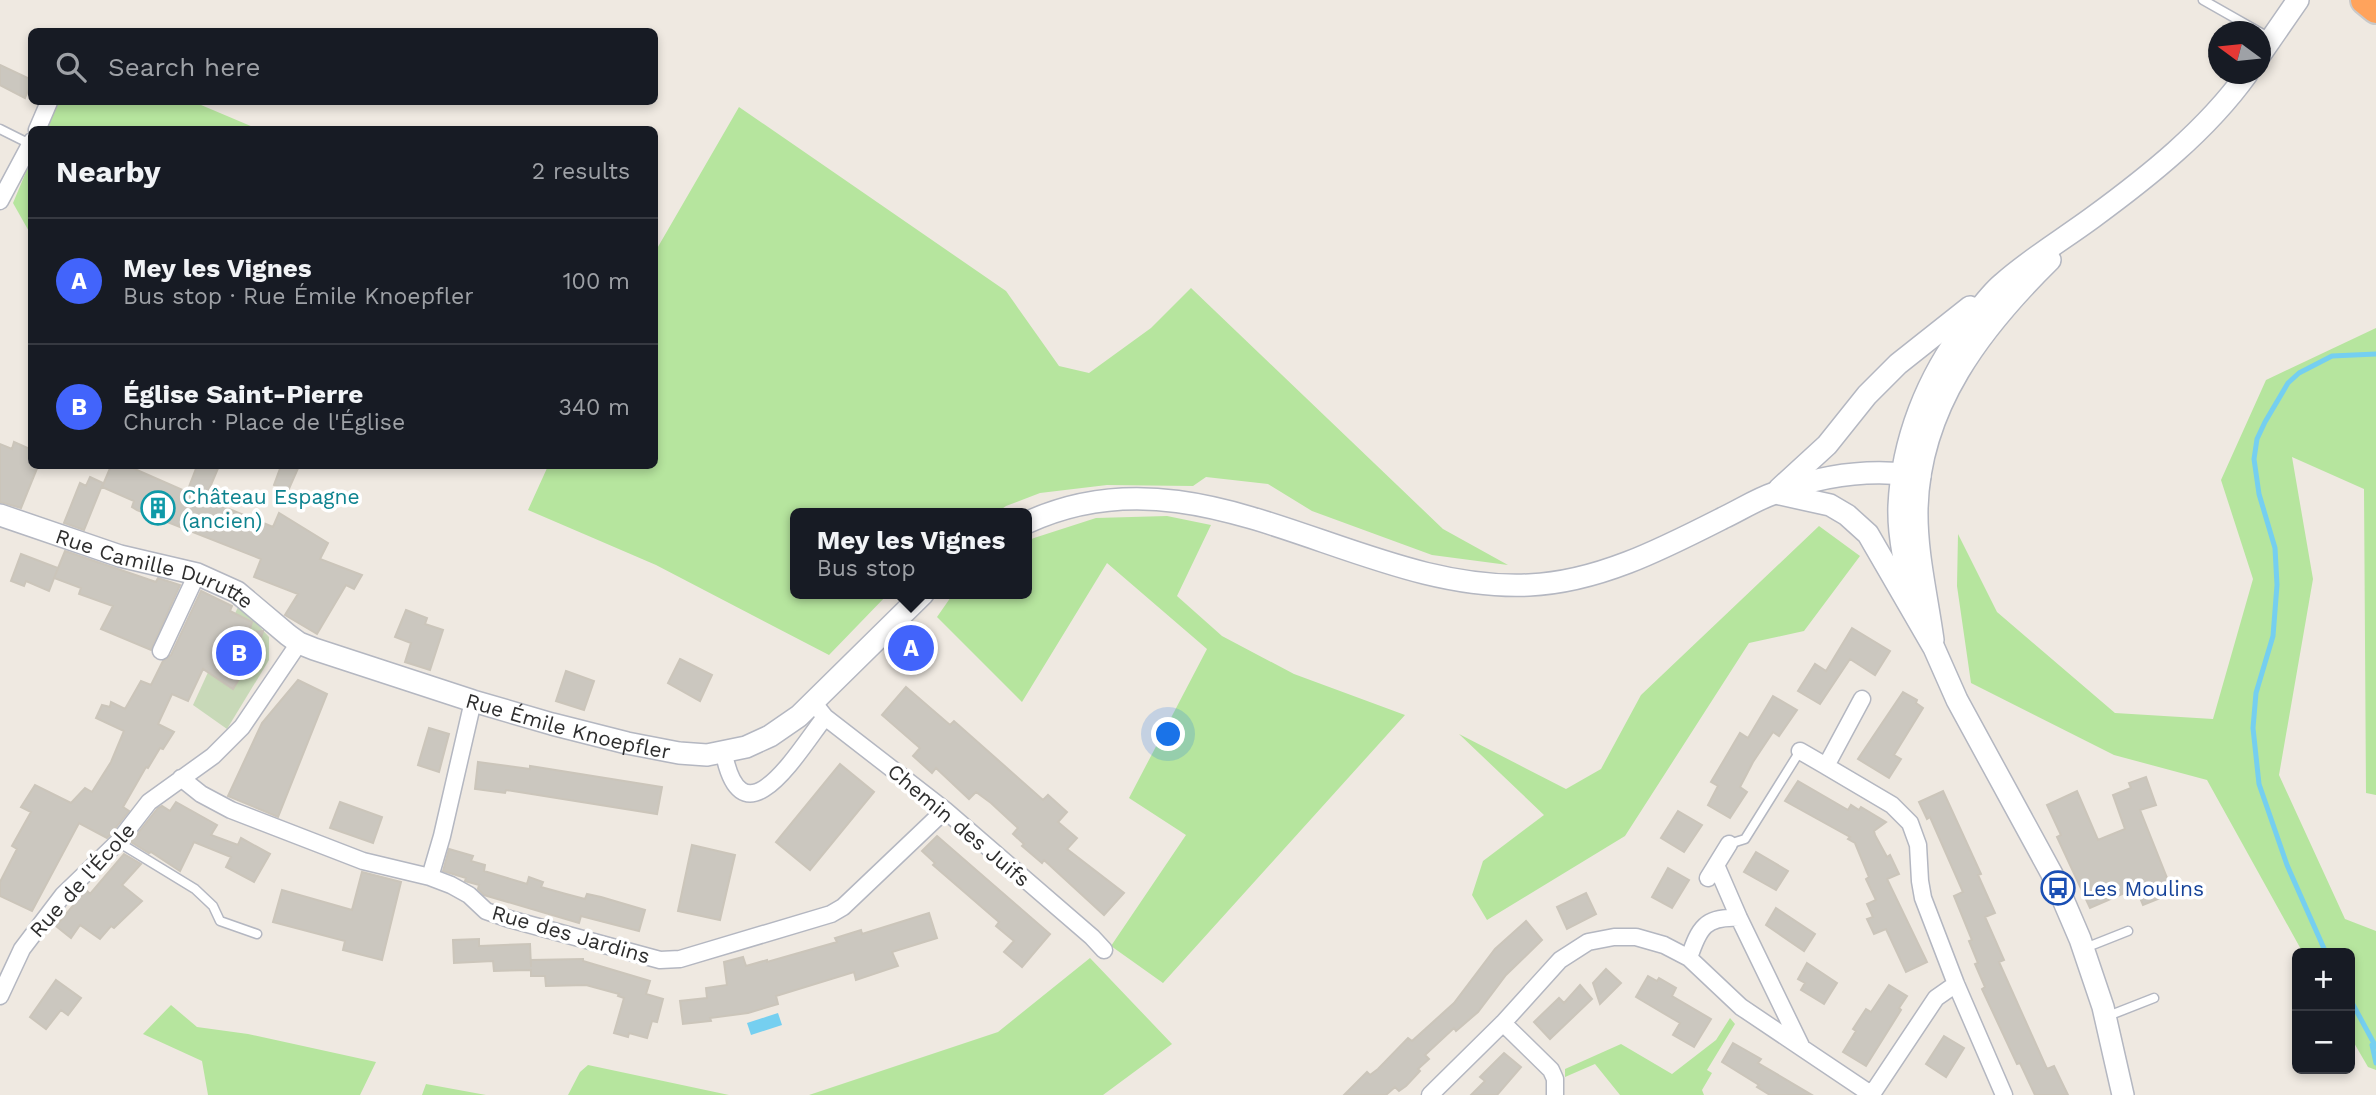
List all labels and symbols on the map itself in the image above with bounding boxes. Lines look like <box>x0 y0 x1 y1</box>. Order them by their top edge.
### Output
north arrow <box>2208 21 2271 84</box>
place label: Château Espagne (ancien) <box>182 484 360 533</box>
building icon: Château Espagne (ancien) <box>139 489 177 527</box>
street label: Rue Camille Durutte <box>53 523 259 613</box>
pin: A <box>888 622 934 674</box>
pin: B <box>216 627 262 679</box>
street label: Rue Émile Knoepfler <box>463 687 673 764</box>
your location <box>1151 717 1185 751</box>
street label: Chemin des Juifs <box>883 758 1035 892</box>
street label: Rue de l'École <box>24 818 140 942</box>
bus stop icon: Les Moulins <box>2039 869 2077 907</box>
place label: Les Moulins <box>2082 876 2204 901</box>
street label: Rue des Jardins <box>489 899 653 969</box>

